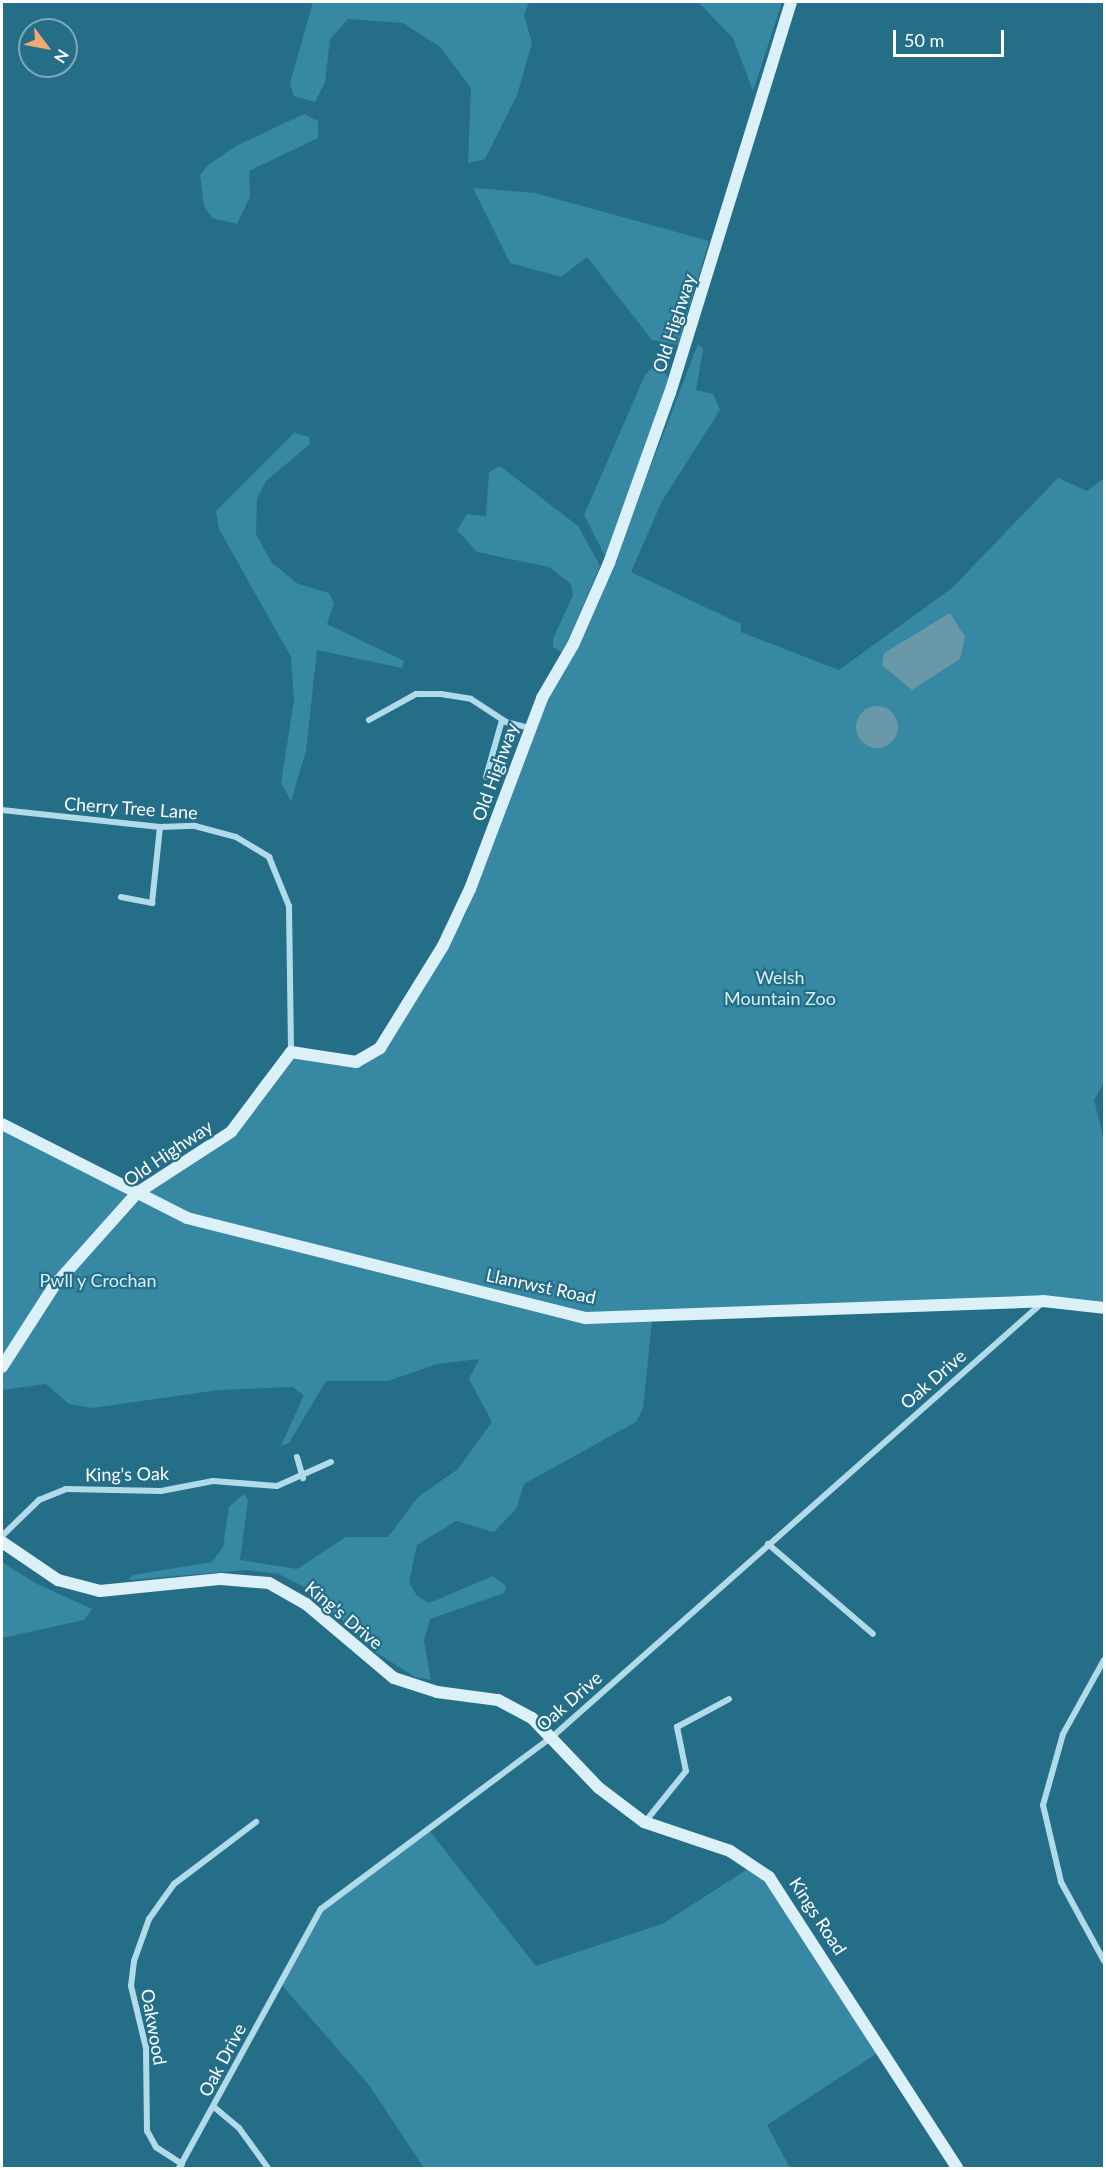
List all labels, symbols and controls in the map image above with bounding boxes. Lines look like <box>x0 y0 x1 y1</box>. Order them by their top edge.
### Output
north arrow <box>18 18 78 78</box>
scale bar <box>896 18 1007 56</box>
text: 50 m <box>904 29 944 51</box>
text: N <box>51 46 73 67</box>
street label: Old Highway <box>648 271 700 375</box>
street label: Old Highway <box>467 720 523 824</box>
street label: Cherry Tree Lane <box>63 793 199 823</box>
park label: Welsh Mountain Zoo <box>724 967 836 1010</box>
street label: Old Highway <box>119 1115 217 1191</box>
street label: Llanrwst Road <box>484 1264 598 1308</box>
park label: Pwll y Crochan <box>39 1269 157 1291</box>
street label: Oak Drive <box>896 1345 970 1413</box>
street label: King's Oak <box>85 1462 169 1486</box>
street label: King's Drive <box>301 1576 387 1654</box>
street label: Oak Drive <box>532 1667 606 1735</box>
street label: Kings Road <box>785 1873 851 1959</box>
street label: Oakwood <box>137 1987 171 2067</box>
street label: Oak Drive <box>194 2020 250 2100</box>

